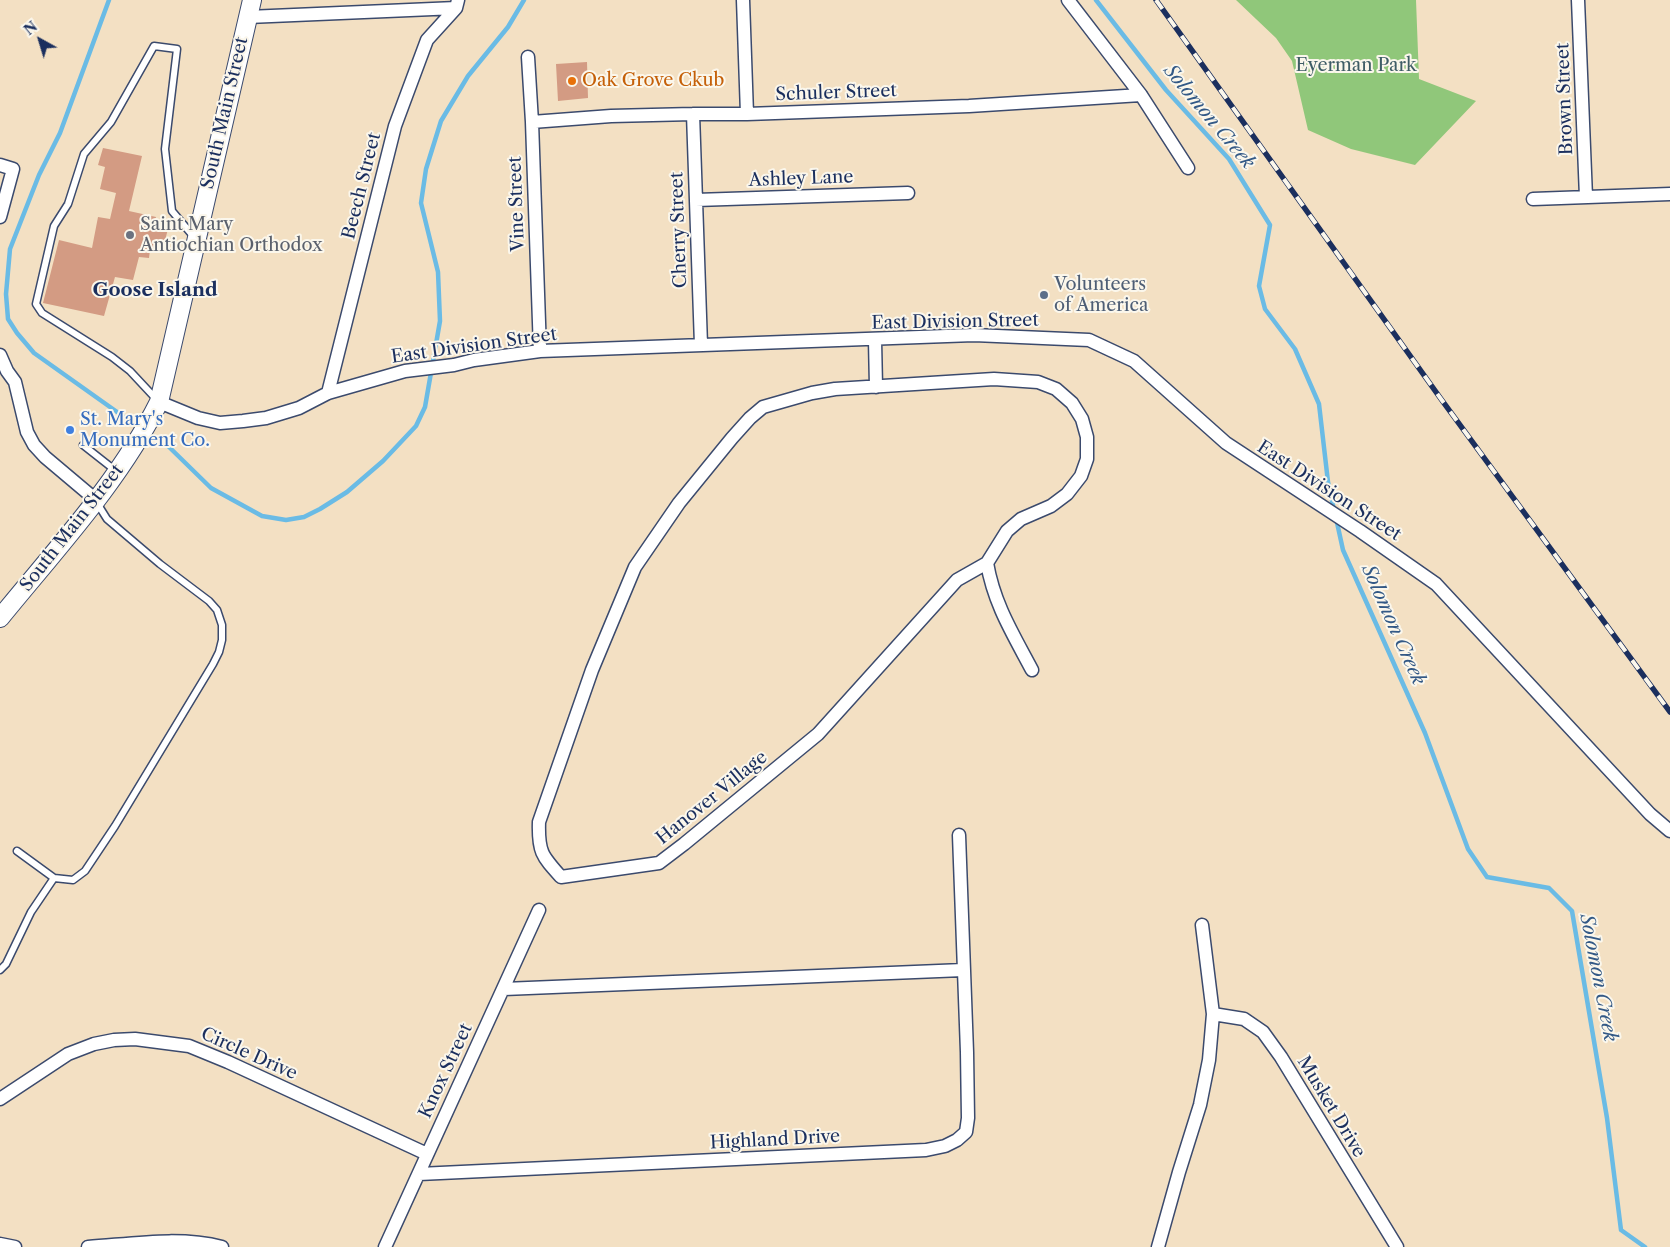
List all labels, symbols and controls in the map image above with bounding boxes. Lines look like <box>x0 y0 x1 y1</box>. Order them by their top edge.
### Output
north arrow <box>15 15 65 65</box>
text: N <box>20 18 41 39</box>
street label: South Main Street <box>197 35 253 191</box>
street label: Brown Street <box>1552 42 1578 156</box>
park label: Eyerman Park <box>1296 55 1416 77</box>
water label: Solomon Creek <box>1159 60 1259 174</box>
place label: Oak Grove Ckub <box>582 70 724 92</box>
marker: Oak Grove Ckub <box>566 75 578 87</box>
street label: Schuler Street <box>775 80 897 106</box>
street label: Beech Street <box>338 130 386 242</box>
street label: Vine Street <box>505 156 529 252</box>
street label: Ashley Lane <box>748 166 854 192</box>
street label: Cherry Street <box>666 172 692 288</box>
place label: Saint Mary Antiochian Orthodox <box>140 214 322 256</box>
marker: Saint Mary Antiochian Orthodox <box>124 229 136 241</box>
place label: Volunteers of America <box>1054 274 1148 316</box>
district label: Goose Island <box>92 280 218 302</box>
marker: Volunteers of America <box>1038 289 1050 301</box>
street label: East Division Street <box>871 310 1039 334</box>
street label: East Division Street <box>390 324 558 368</box>
place label: St. Mary's Monument Co. <box>80 409 210 452</box>
marker: St. Mary's Monument Co. <box>64 424 76 436</box>
street label: East Division Street <box>1253 436 1405 546</box>
street label: South Main Street <box>16 460 128 596</box>
water label: Solomon Creek <box>1356 561 1430 689</box>
street label: Hanover Village <box>652 747 772 849</box>
water label: Solomon Creek <box>1574 912 1622 1044</box>
street label: Knox Street <box>415 1020 477 1122</box>
street label: Circle Drive <box>197 1023 301 1085</box>
street label: Musket Drive <box>1292 1052 1370 1162</box>
street label: Highland Drive <box>709 1126 841 1154</box>

